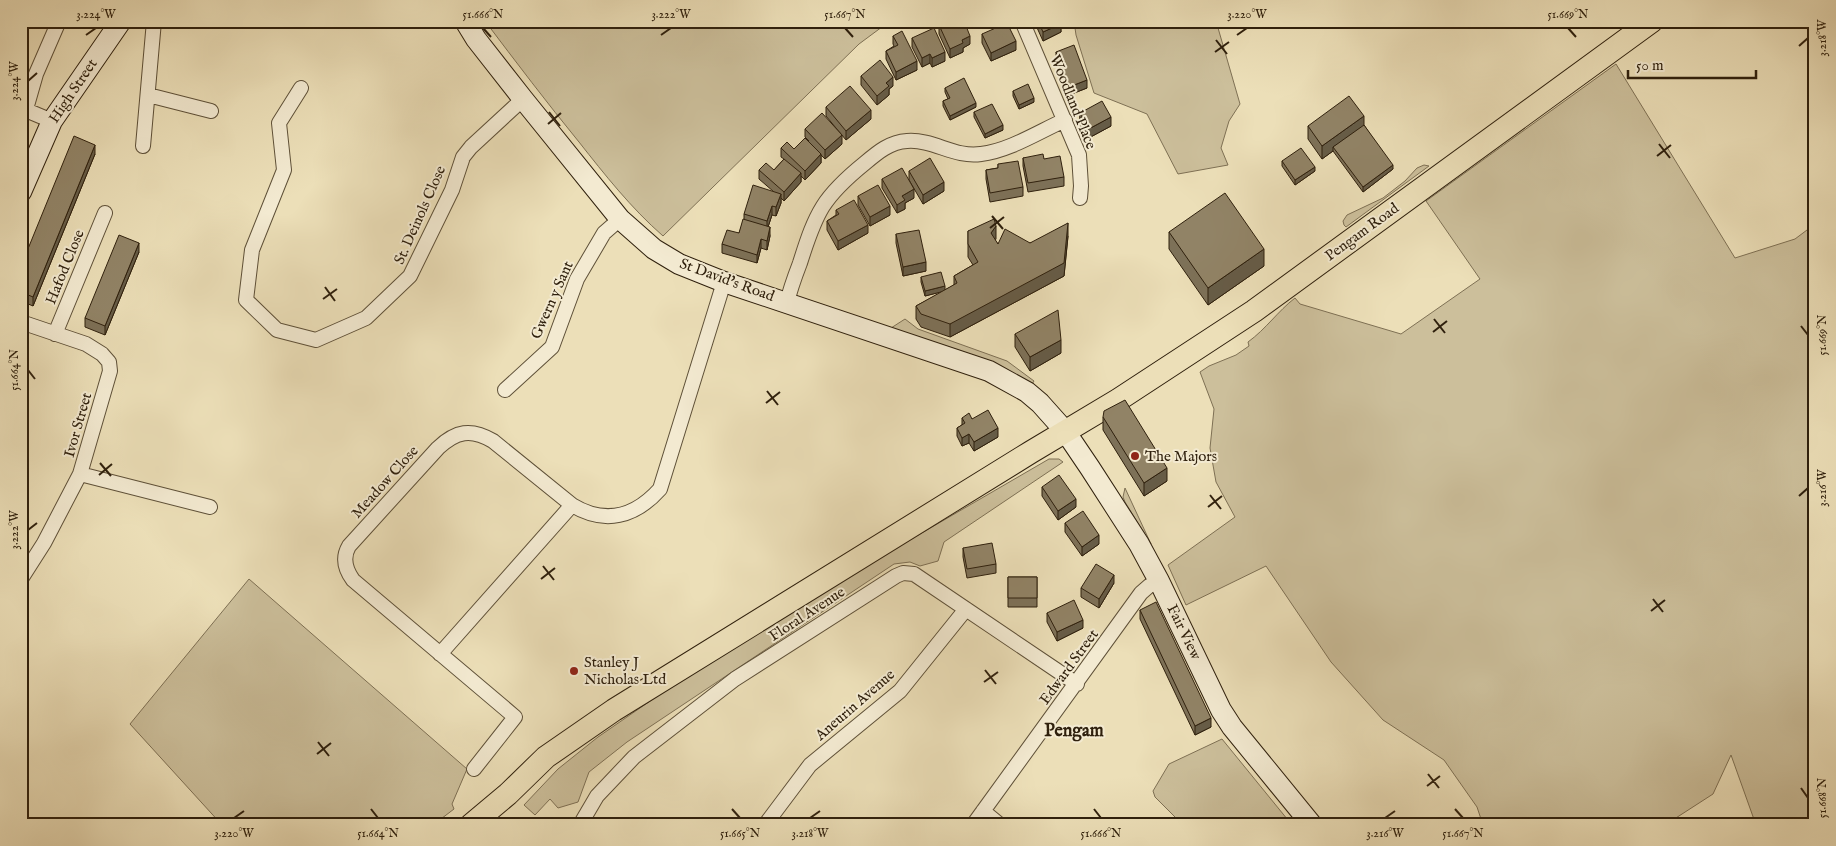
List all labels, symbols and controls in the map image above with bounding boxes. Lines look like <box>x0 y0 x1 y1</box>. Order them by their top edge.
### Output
text: 3.224°W <box>76 7 116 22</box>
text: 51.666°N <box>463 7 504 22</box>
text: 3.222°W <box>651 7 691 22</box>
text: 51.667°N <box>824 7 866 22</box>
text: 3.220°W <box>1227 7 1267 22</box>
text: 51.669°N <box>1548 7 1589 22</box>
text: 3.218°W <box>1815 19 1830 57</box>
scale bar <box>1628 48 1756 80</box>
street label: Woodland Place <box>1045 52 1101 152</box>
street label: High Street <box>45 55 101 127</box>
text: 50 m <box>1636 56 1664 75</box>
text: 3.224°W <box>7 61 22 101</box>
street label: St. Deinols Close <box>390 163 450 267</box>
street label: Pengam Road <box>1321 198 1403 265</box>
street label: Hafod Close <box>41 227 89 307</box>
street label: St David's Road <box>677 254 778 306</box>
street label: Gwern y Sant <box>526 258 578 342</box>
text: 51.669°N <box>1815 314 1830 355</box>
text: 51.664°N <box>7 349 22 391</box>
street label: Ivor Street <box>60 390 96 460</box>
street label: Meadow Close <box>347 442 423 522</box>
place label: The Majors <box>1145 447 1217 466</box>
marker: The Majors <box>1129 450 1141 462</box>
text: 3.216°W <box>1815 469 1830 507</box>
text: 3.222°W <box>7 510 22 550</box>
street label: Floral Avenue <box>765 582 849 646</box>
street label: Fair View <box>1163 601 1206 664</box>
street label: Edward Street <box>1035 626 1103 708</box>
place label: Stanley J Nicholas Ltd <box>584 653 667 689</box>
marker: Stanley J Nicholas Ltd <box>568 665 580 677</box>
street label: Aneurin Avenue <box>810 665 899 745</box>
district label: Pengam <box>1044 720 1104 743</box>
text: 51.668°N <box>1815 777 1830 818</box>
text: 3.220°W <box>214 826 254 841</box>
text: 51.664°N <box>357 826 399 841</box>
text: 51.665°N <box>720 826 761 841</box>
text: 3.218°W <box>791 826 829 841</box>
text: 51.666°N <box>1081 826 1122 841</box>
text: 3.216°W <box>1366 826 1404 841</box>
text: 51.667°N <box>1442 826 1484 841</box>

